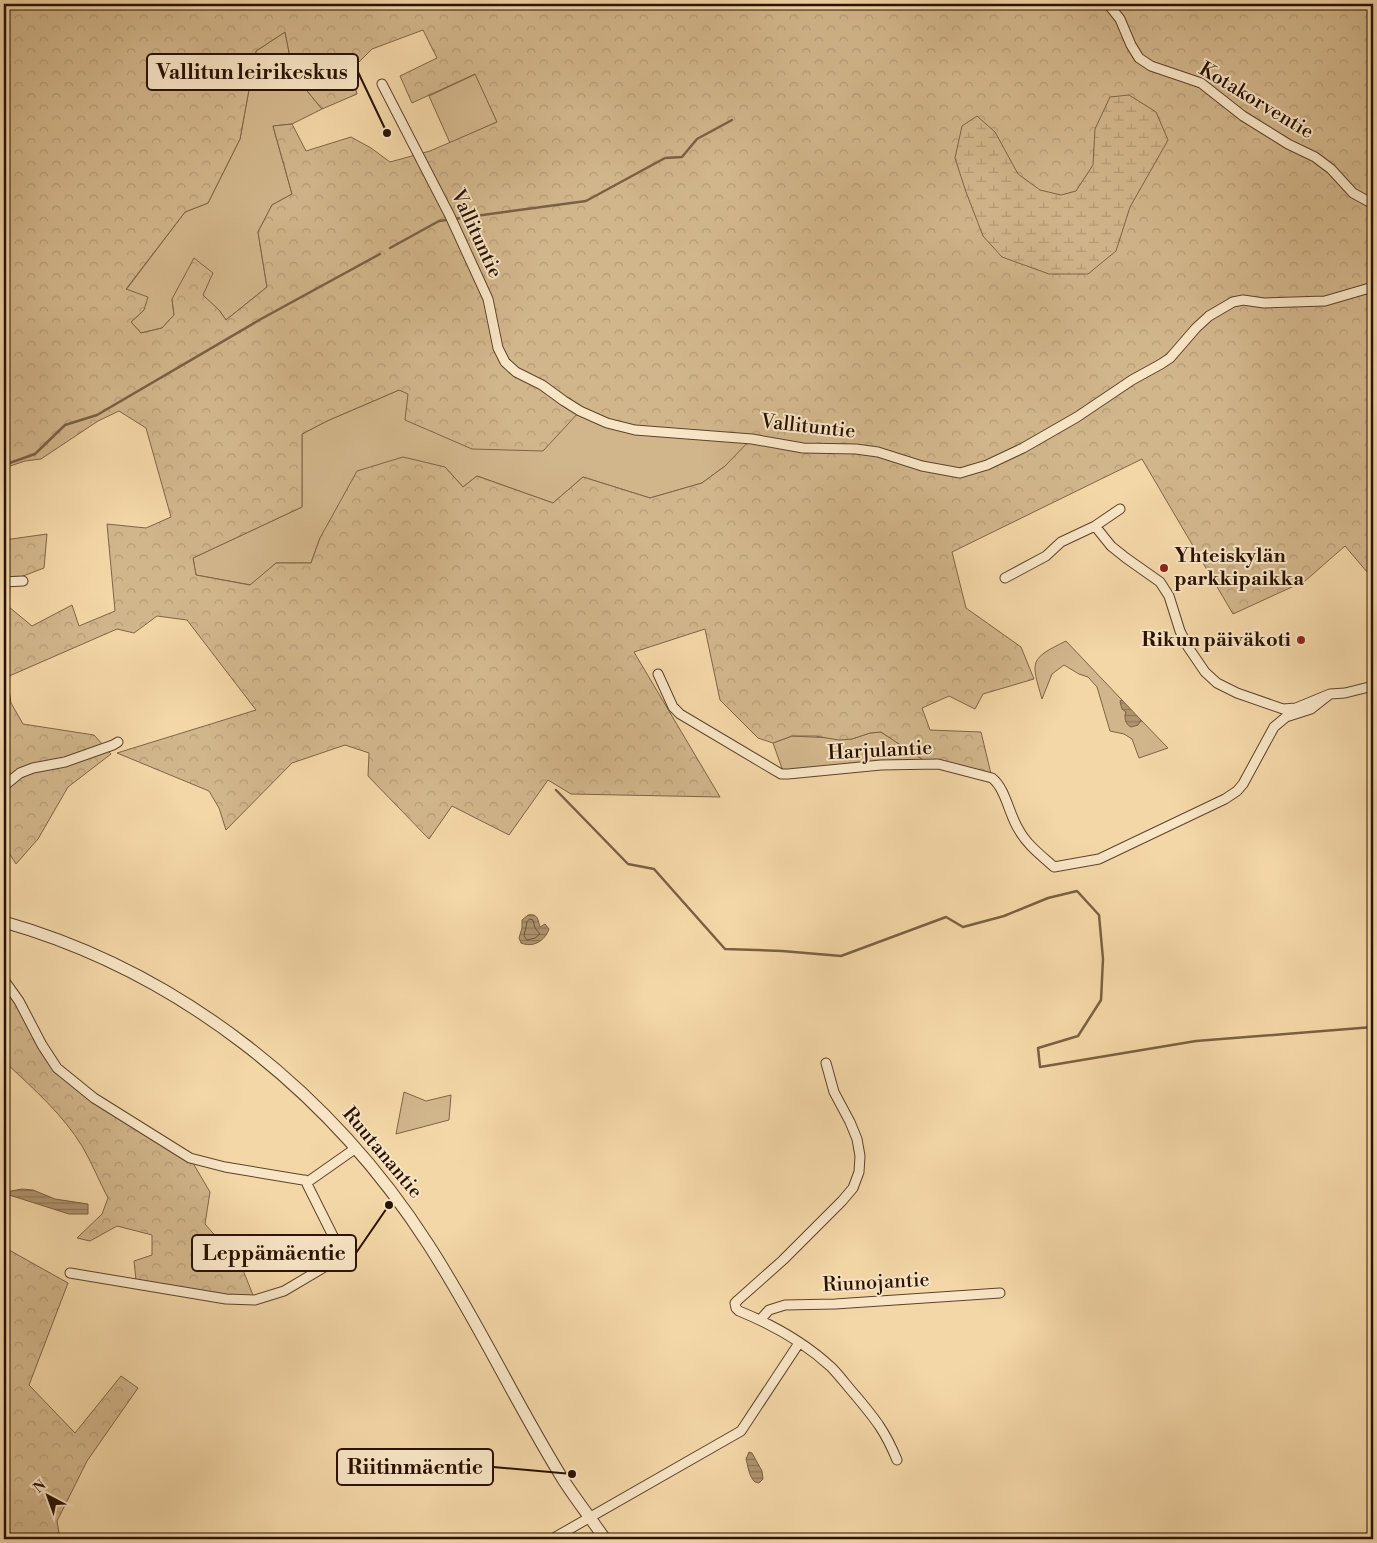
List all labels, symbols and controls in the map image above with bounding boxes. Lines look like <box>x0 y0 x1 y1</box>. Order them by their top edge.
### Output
callout: Vallitun leirikeskus <box>147 54 358 90</box>
street label: Kotakorventie <box>1194 57 1318 145</box>
text: Vallitun leirikeskus <box>155 60 348 86</box>
street label: Vallituntie <box>444 185 507 282</box>
street label: Vallituntie <box>758 409 857 444</box>
place label: Yhteiskylän parkkipaikka <box>1174 544 1304 592</box>
marker: Yhteiskylän parkkipaikka <box>1158 562 1170 574</box>
place label: Rikun päiväkoti <box>1142 628 1292 653</box>
marker: Rikun päiväkoti <box>1295 634 1307 646</box>
street label: Harjulantie <box>827 736 933 766</box>
street label: Ruutanantie <box>336 1102 428 1204</box>
callout: Leppämäentie <box>192 1235 356 1271</box>
text: Leppämäentie <box>202 1241 346 1267</box>
street label: Riunojantie <box>822 1268 930 1298</box>
callout: Riitinmäentie <box>337 1449 493 1485</box>
text: Riitinmäentie <box>347 1455 483 1481</box>
north arrow <box>22 1470 72 1520</box>
text: N <box>30 1477 50 1497</box>

